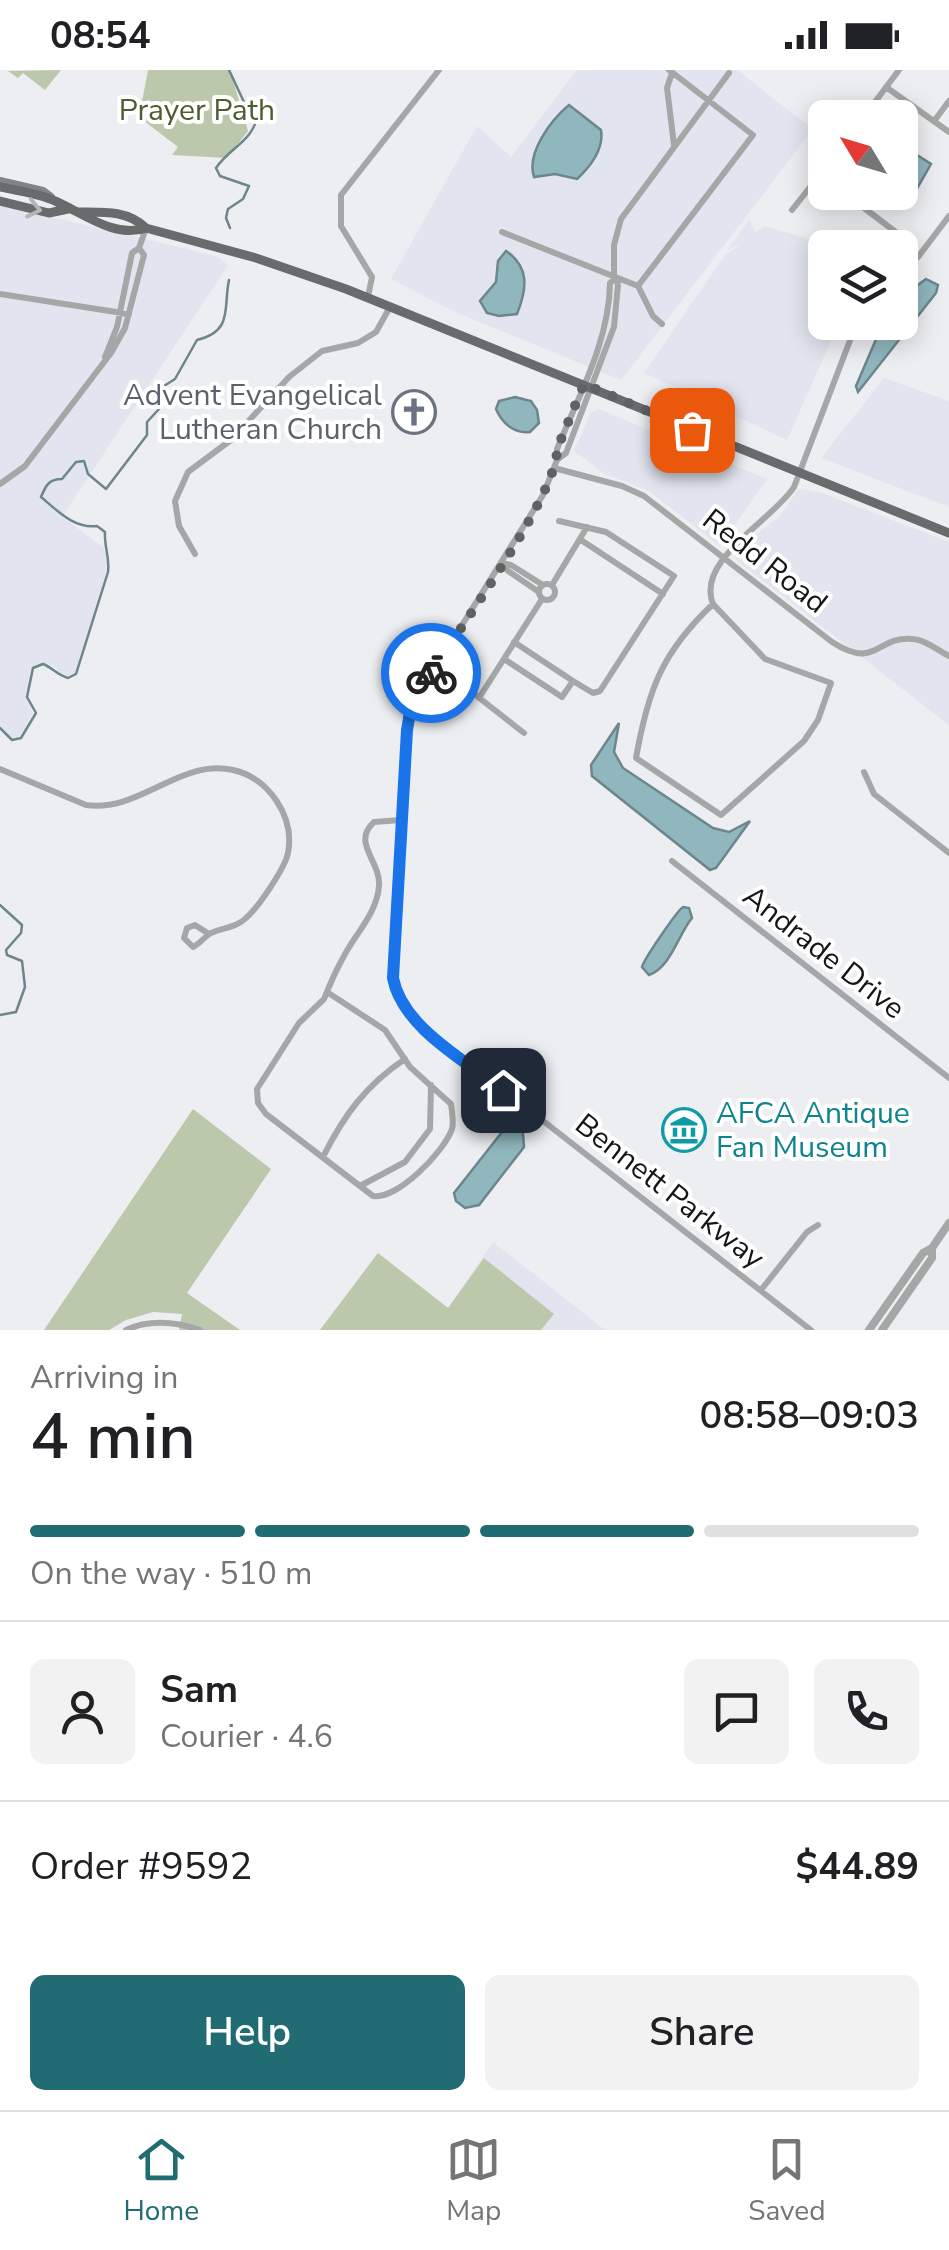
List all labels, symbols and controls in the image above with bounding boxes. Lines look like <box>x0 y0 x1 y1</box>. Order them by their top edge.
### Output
text: 08:54 <box>50 10 151 61</box>
park label: Prayer Path <box>119 90 275 131</box>
north arrow <box>808 100 918 210</box>
map controls <box>808 100 918 340</box>
one-way arrow <box>25 197 42 218</box>
button: layers <box>808 230 918 340</box>
place label: Advent Evangelical Lutheran Church <box>123 375 382 450</box>
pin <box>650 388 735 473</box>
church icon: Advent Evangelical Lutheran Church <box>391 389 437 435</box>
icon: bag <box>665 403 720 458</box>
street label: Redd Road <box>694 500 836 623</box>
courier <box>381 623 481 723</box>
icon: bike <box>404 646 459 701</box>
street label: Andrade Drive <box>734 876 913 1029</box>
pin <box>461 1048 546 1133</box>
icon: home <box>476 1063 531 1118</box>
place label: AFCA Antique Fan Museum <box>716 1093 910 1168</box>
street label: Bennett Parkway <box>566 1104 773 1279</box>
museum icon: AFCA Antique Fan Museum <box>661 1107 707 1153</box>
text: Arriving in <box>30 1356 178 1399</box>
text: 08:58–09:03 <box>700 1390 919 1441</box>
text: 4 min <box>30 1392 196 1481</box>
text: On the way · 510 m <box>30 1552 312 1595</box>
button: person <box>30 1659 135 1764</box>
button: chat <box>684 1659 789 1764</box>
button: phone <box>814 1659 919 1764</box>
text: Sam <box>160 1664 238 1715</box>
text: Courier · 4.6 <box>160 1715 333 1758</box>
text: Order #9592 <box>30 1841 252 1892</box>
text: $44.89 <box>796 1841 919 1892</box>
button: Help <box>30 1975 465 2090</box>
button: Share <box>485 1975 919 2090</box>
tab: Home <box>123 2132 199 2230</box>
tab: Map <box>446 2132 501 2230</box>
tab: Saved <box>748 2132 826 2230</box>

